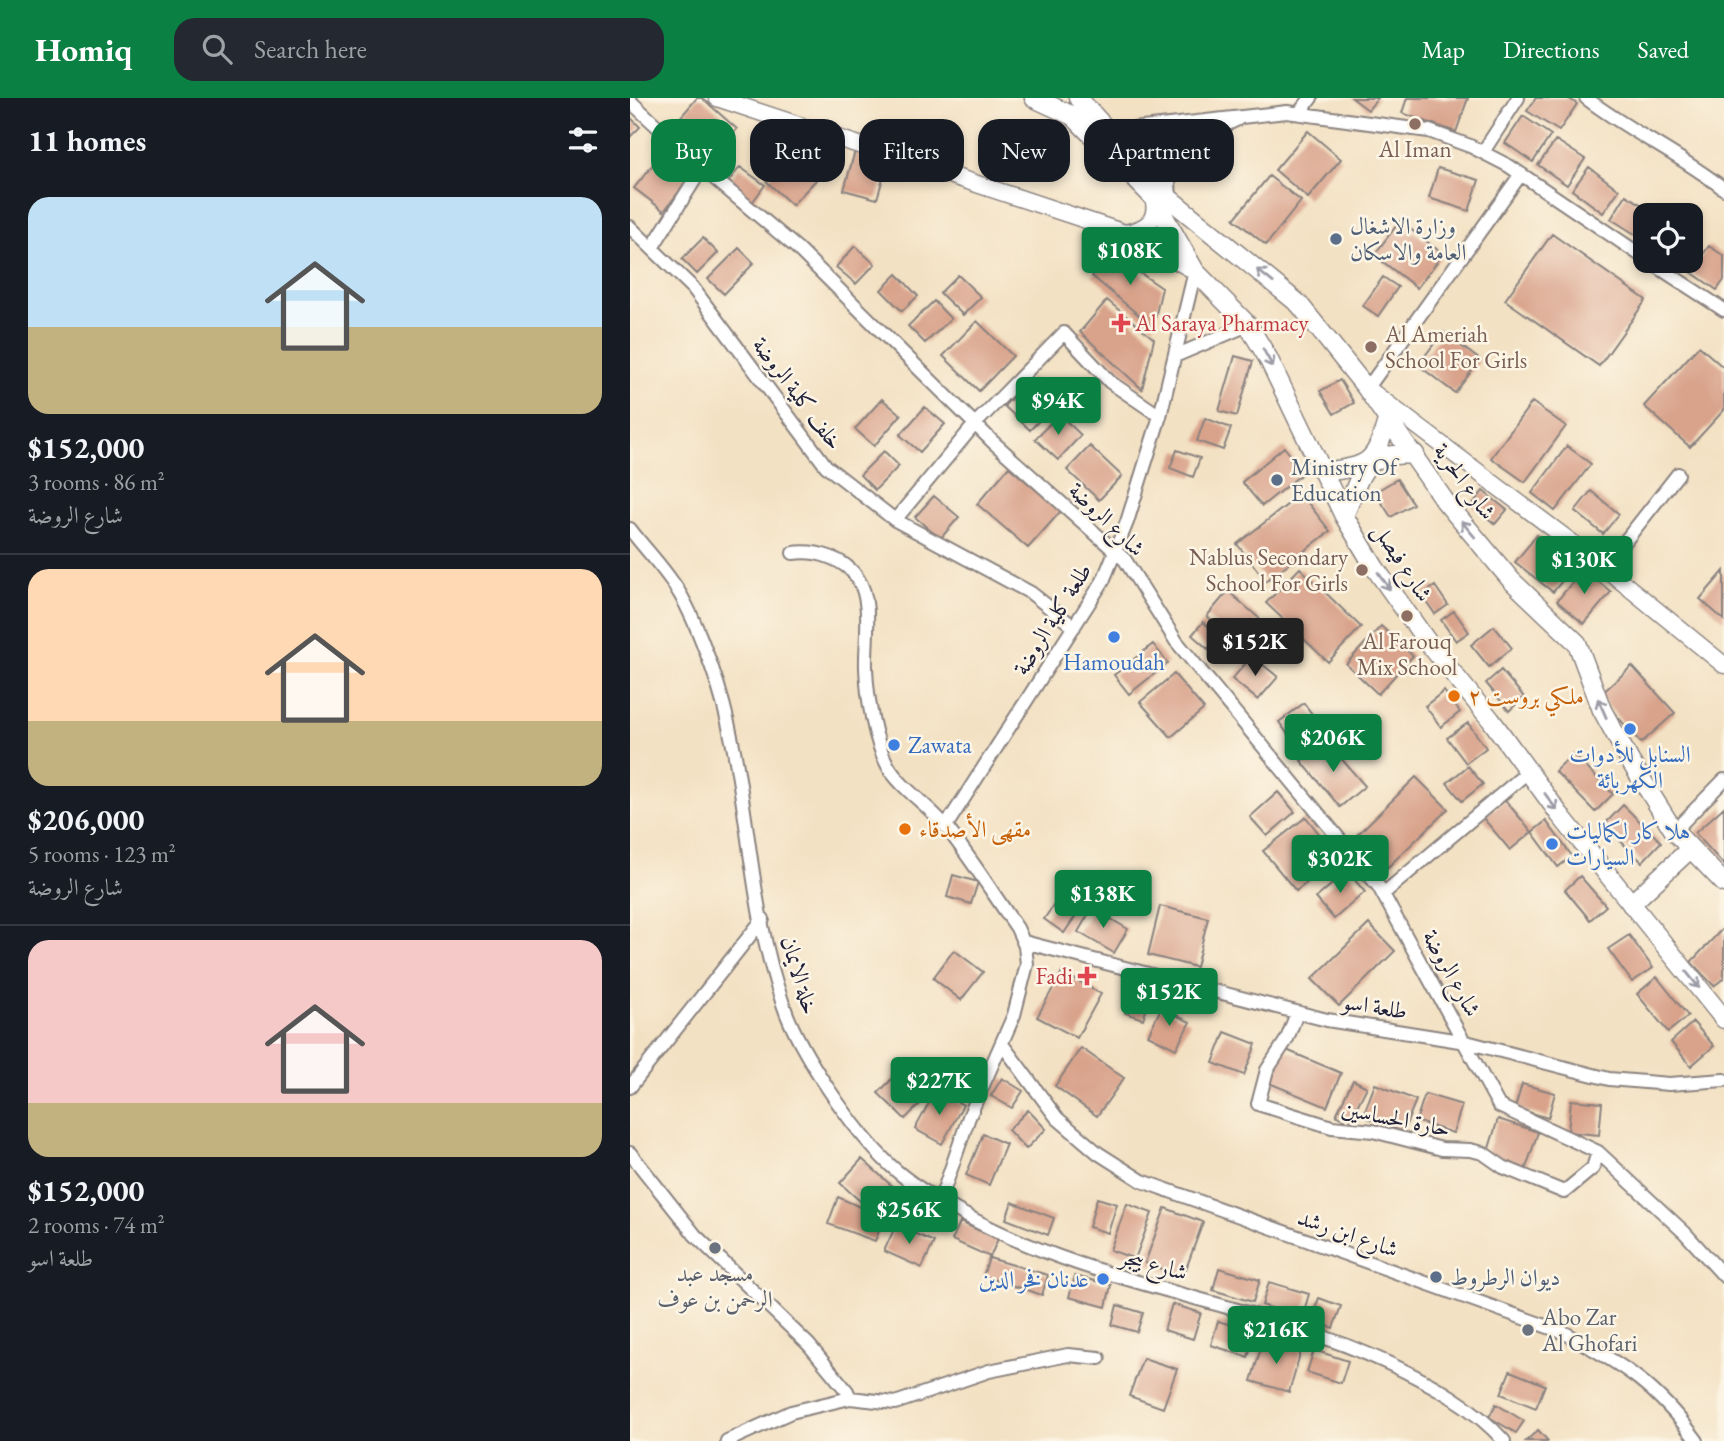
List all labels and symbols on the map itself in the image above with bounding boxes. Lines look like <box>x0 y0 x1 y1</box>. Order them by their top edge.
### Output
marker: Al Iman <box>1407 116 1423 132</box>
place label: Al Iman <box>1377 134 1452 164</box>
place label: وزارة الاشغال العامة والاسكان <box>1350 211 1467 267</box>
pin: $108K <box>1081 228 1179 287</box>
marker: وزارة الاشغال العامة والاسكان <box>1328 231 1344 247</box>
one-way arrow <box>1257 268 1275 284</box>
place label: Al Saraya Pharmacy <box>1134 308 1309 338</box>
marker: Al Saraya Pharmacy <box>1113 315 1129 331</box>
place label: Al Ameriah School For Girls <box>1384 319 1527 375</box>
street label: خلف كلية الروضة <box>746 331 850 455</box>
marker: Al Ameriah School For Girls <box>1363 339 1379 355</box>
one-way arrow <box>1261 348 1275 368</box>
pin: $94K <box>1017 378 1099 437</box>
street label: شارع الحرية <box>1423 437 1503 528</box>
place label: Ministry Of Education <box>1291 452 1400 508</box>
marker: Ministry Of Education <box>1269 472 1285 488</box>
street label: شارع الروضة <box>1059 475 1152 566</box>
street label: شارع فيصل <box>1362 517 1440 610</box>
one-way arrow <box>1460 520 1476 538</box>
pin: $130K <box>1535 536 1633 596</box>
place label: Nablus Secondary School For Girls <box>1189 542 1349 598</box>
street label: طلعة كلية الروضة <box>1006 557 1098 681</box>
marker: Nablus Secondary School For Girls <box>1354 562 1370 578</box>
one-way arrow <box>1377 571 1391 590</box>
marker: Al Farouq Mix School <box>1399 608 1415 624</box>
pin: $152K <box>1206 618 1304 678</box>
place label: Al Farouq Mix School <box>1357 626 1458 682</box>
marker: Hamoudah <box>1106 629 1122 645</box>
place label: Hamoudah <box>1063 647 1165 677</box>
place label: ملكي بروست ٢ <box>1468 681 1584 717</box>
marker: ملكي بروست ٢ <box>1446 688 1462 704</box>
one-way arrow <box>1595 698 1608 719</box>
pin: $206K <box>1284 714 1382 774</box>
marker: السنابل للأدوات الكهربائة <box>1622 721 1638 737</box>
place label: Zawata <box>908 730 972 760</box>
marker: Zawata <box>886 737 902 753</box>
place label: السنابل للأدوات الكهربائة <box>1569 739 1691 795</box>
one-way arrow <box>1544 792 1558 811</box>
place label: مقهى الأصدقاء <box>919 813 1031 845</box>
place label: هلا كار لكماليات السيارات <box>1566 816 1690 872</box>
marker: مقهى الأصدقاء <box>897 821 913 837</box>
pin: $302K <box>1291 836 1389 895</box>
marker: هلا كار لكماليات السيارات <box>1544 836 1560 852</box>
pin: $138K <box>1054 870 1152 930</box>
street label: شارع الروضة <box>1411 924 1488 1024</box>
street label: خلة الايمان <box>774 932 826 1018</box>
place label: Fadi <box>1035 961 1073 991</box>
marker: Fadi <box>1079 968 1095 984</box>
pin: $152K <box>1120 968 1218 1028</box>
one-way arrow <box>1685 970 1700 988</box>
street label: طلعة اسو <box>1338 986 1410 1026</box>
pin: $227K <box>890 1058 988 1117</box>
street label: حارة الحساسين <box>1339 1093 1453 1143</box>
pin: $256K <box>860 1186 958 1246</box>
street label: شارع ابن رشد <box>1292 1202 1402 1269</box>
marker: مسجد عبد الرحمن بن عوف <box>707 1240 723 1256</box>
street label: شارع بيجر <box>1114 1240 1191 1292</box>
place label: مسجد عبد الرحمن بن عوف <box>657 1258 773 1315</box>
place label: ديوان الرطروط <box>1450 1262 1560 1292</box>
place label: عدنان فخر الدين <box>979 1264 1089 1294</box>
marker: ديوان الرطروط <box>1428 1269 1444 1285</box>
marker: عدنان فخر الدين <box>1095 1271 1111 1287</box>
place label: Abo Zar Al Ghofari <box>1541 1302 1638 1358</box>
pin: $216K <box>1227 1306 1325 1366</box>
marker: Abo Zar Al Ghofari <box>1520 1322 1536 1338</box>

